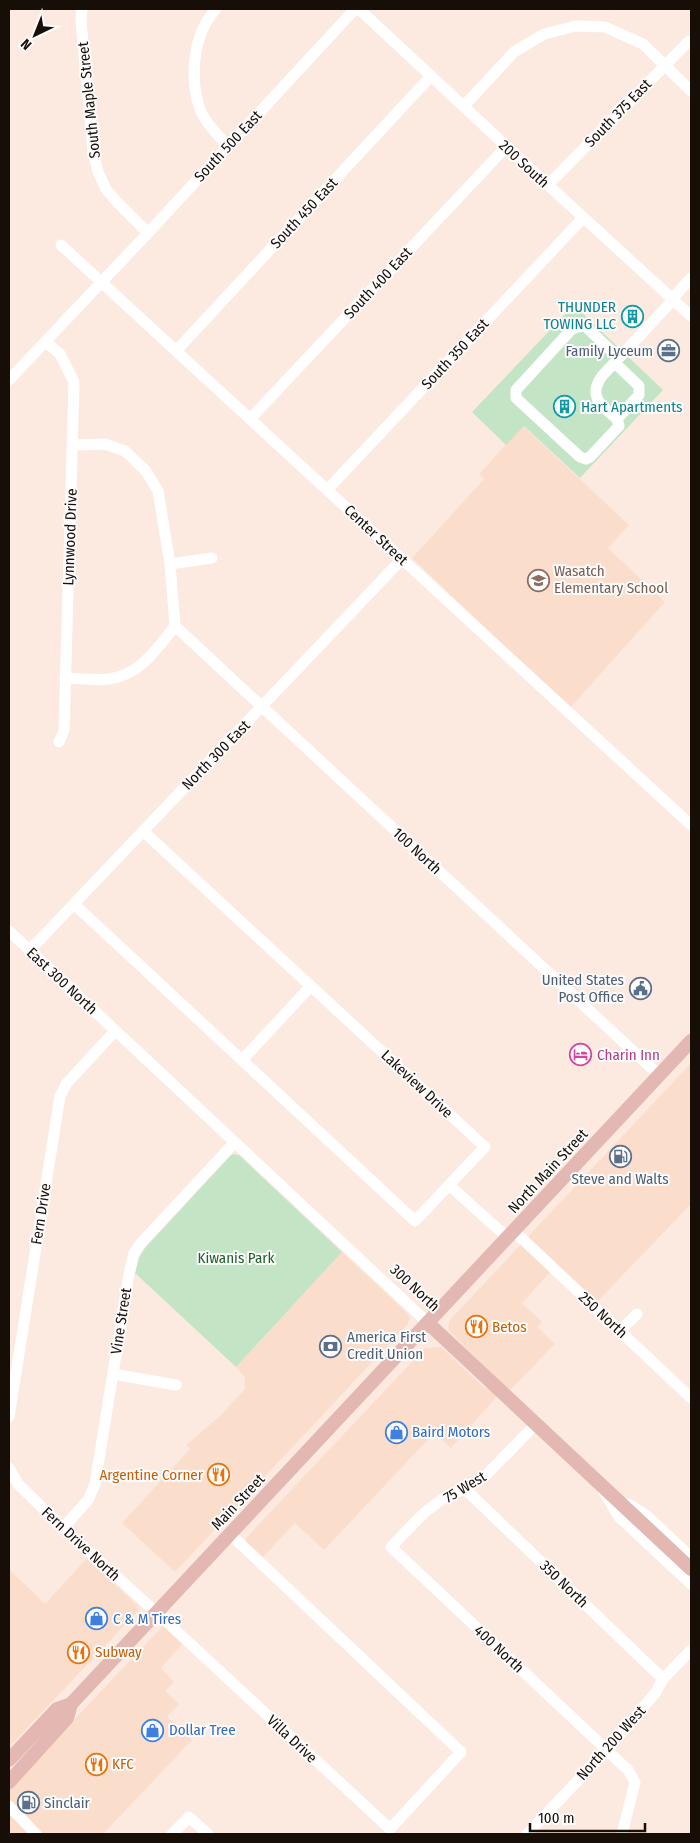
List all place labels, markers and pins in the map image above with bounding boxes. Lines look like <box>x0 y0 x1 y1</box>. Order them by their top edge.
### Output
place label: THUNDER TOWING LLC <box>544 298 616 333</box>
building icon: THUNDER TOWING LLC <box>620 304 644 328</box>
office icon: Family Lyceum <box>657 339 681 363</box>
place label: Family Lyceum <box>565 342 653 360</box>
building icon: Hart Apartments <box>553 395 577 419</box>
place label: Hart Apartments <box>581 398 683 416</box>
place label: Wasatch Elementary School <box>554 562 668 597</box>
school or university icon: Wasatch Elementary School <box>526 568 550 592</box>
place label: United States Post Office <box>542 971 624 1006</box>
public building icon: United States Post Office <box>628 977 652 1001</box>
hotel icon: Charin Inn <box>569 1043 593 1067</box>
place label: Charin Inn <box>597 1046 660 1064</box>
fuel station icon: Steve and Walts <box>608 1144 632 1168</box>
place label: Steve and Walts <box>571 1170 669 1188</box>
restaurant icon: Betos <box>464 1315 488 1339</box>
place label: Betos <box>492 1318 527 1336</box>
place label: America First Credit Union <box>347 1328 426 1363</box>
bank icon: America First Credit Union <box>319 1334 343 1358</box>
shop icon: Baird Motors <box>384 1420 408 1444</box>
place label: Baird Motors <box>412 1423 490 1441</box>
restaurant icon: Argentine Corner <box>207 1463 231 1487</box>
place label: Argentine Corner <box>99 1466 204 1484</box>
shop icon: C & M Tires <box>85 1607 109 1631</box>
place label: C & M Tires <box>113 1610 181 1628</box>
restaurant icon: Subway <box>67 1640 91 1664</box>
place label: Subway <box>95 1643 142 1661</box>
shop icon: Dollar Tree <box>141 1718 165 1742</box>
place label: Dollar Tree <box>169 1721 236 1739</box>
restaurant icon: KFC <box>84 1752 108 1776</box>
place label: KFC <box>112 1755 134 1773</box>
fuel station icon: Sinclair <box>16 1791 40 1815</box>
place label: Sinclair <box>44 1794 91 1812</box>

